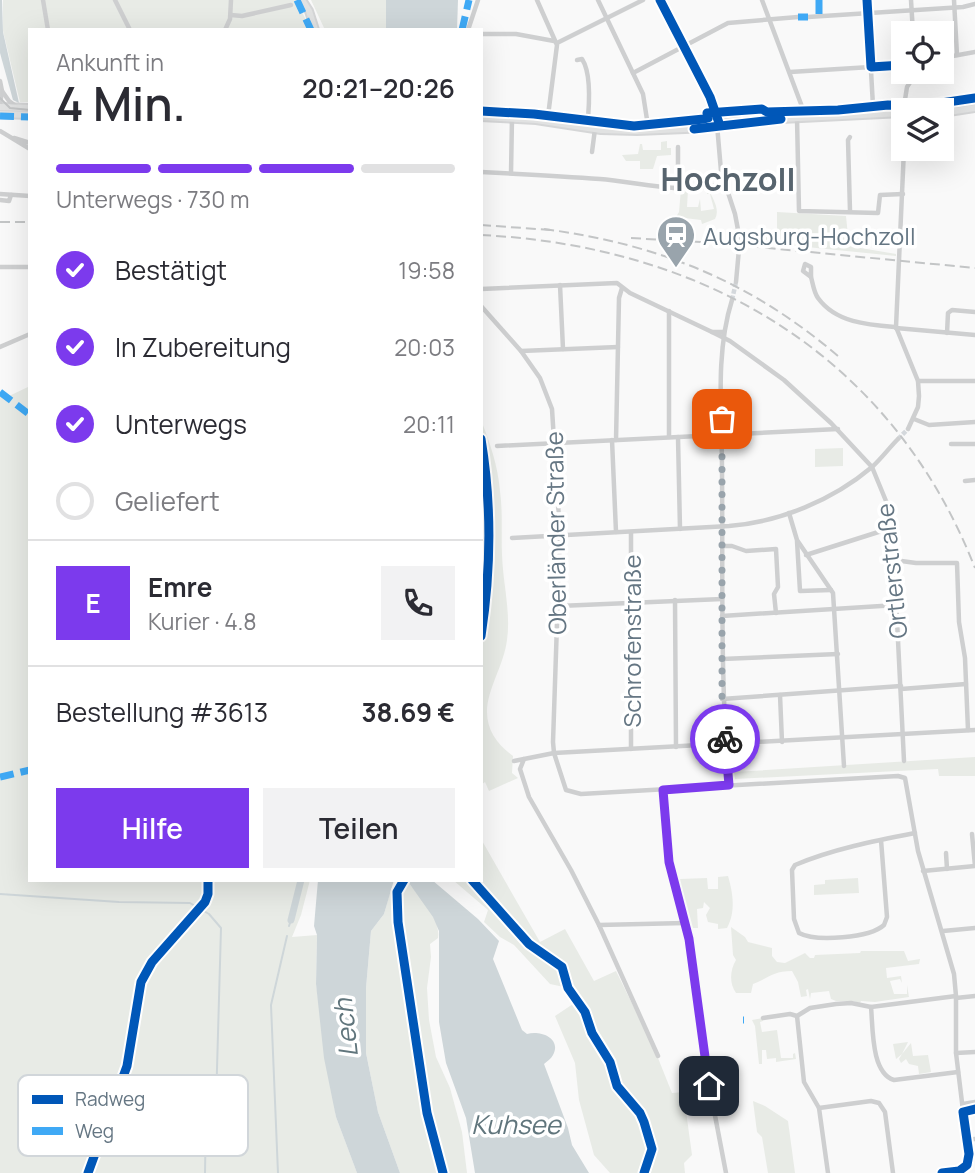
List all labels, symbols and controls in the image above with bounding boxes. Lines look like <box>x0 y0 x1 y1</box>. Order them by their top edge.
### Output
map controls <box>891 21 954 161</box>
button: locate <box>891 21 954 84</box>
text: Ankunft in <box>56 46 164 78</box>
text: 20:21–20:26 <box>302 70 455 106</box>
text: 4 Min. <box>56 72 186 135</box>
button: layers <box>891 98 954 161</box>
district label: Hochzoll <box>661 157 795 201</box>
text: Unterwegs · 730 m <box>56 183 249 215</box>
station icon: Augsburg-Hochzoll <box>655 214 697 269</box>
place label: Augsburg-Hochzoll <box>703 219 916 252</box>
icon: check <box>56 251 94 289</box>
text: Bestätigt <box>115 252 227 288</box>
text: 19:58 <box>398 254 455 286</box>
icon: check <box>56 328 94 366</box>
text: In Zubereitung <box>115 329 291 365</box>
text: 20:03 <box>394 331 455 363</box>
pin <box>692 389 752 449</box>
icon: bag <box>703 400 741 438</box>
icon: check <box>56 405 94 443</box>
text: Unterwegs <box>115 406 247 442</box>
text: 20:11 <box>403 408 455 440</box>
street label: Oberländer Straße <box>537 431 573 635</box>
text: Geliefert <box>115 483 220 519</box>
street label: Ortlerstraße <box>868 502 914 640</box>
street label: Schrofenstraße <box>615 554 648 728</box>
button: phone <box>381 566 455 640</box>
text: Emre <box>148 569 212 605</box>
text: E <box>85 585 101 621</box>
text: Kurier · 4.8 <box>148 605 257 637</box>
text: Bestellung #3613 <box>56 694 268 730</box>
text: 38.69 € <box>361 694 455 730</box>
courier <box>690 704 760 774</box>
icon: bike <box>706 720 744 758</box>
button: Hilfe <box>56 788 249 868</box>
button: Teilen <box>263 788 455 868</box>
water label: Lech <box>324 996 366 1059</box>
pin <box>679 1056 739 1116</box>
icon: home <box>690 1067 728 1105</box>
legend <box>18 1075 248 1156</box>
text: Radweg <box>75 1086 145 1112</box>
water label: Kuhsee <box>471 1106 563 1142</box>
text: Weg <box>75 1118 114 1144</box>

